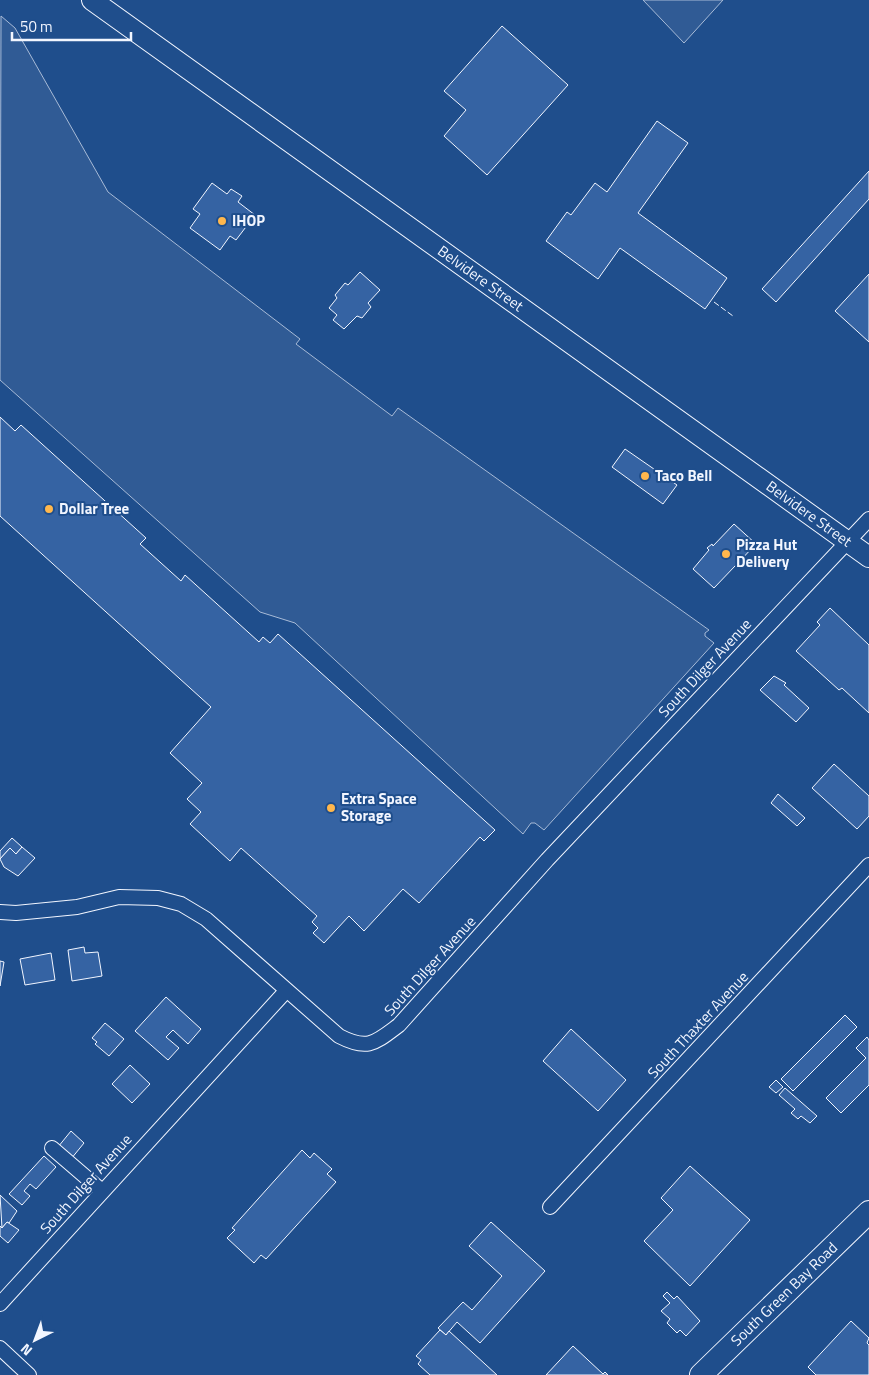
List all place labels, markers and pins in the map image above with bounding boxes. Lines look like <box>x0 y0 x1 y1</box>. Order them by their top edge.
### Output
place label: IHOP <box>232 209 265 232</box>
marker: IHOP <box>216 215 228 227</box>
place label: Taco Bell <box>655 464 712 487</box>
marker: Taco Bell <box>639 470 651 482</box>
place label: Dollar Tree <box>59 497 130 520</box>
marker: Dollar Tree <box>43 503 55 515</box>
place label: Pizza Hut Delivery <box>736 533 798 573</box>
marker: Pizza Hut Delivery <box>720 548 732 560</box>
place label: Extra Space Storage <box>341 787 417 827</box>
marker: Extra Space Storage <box>325 802 337 814</box>

